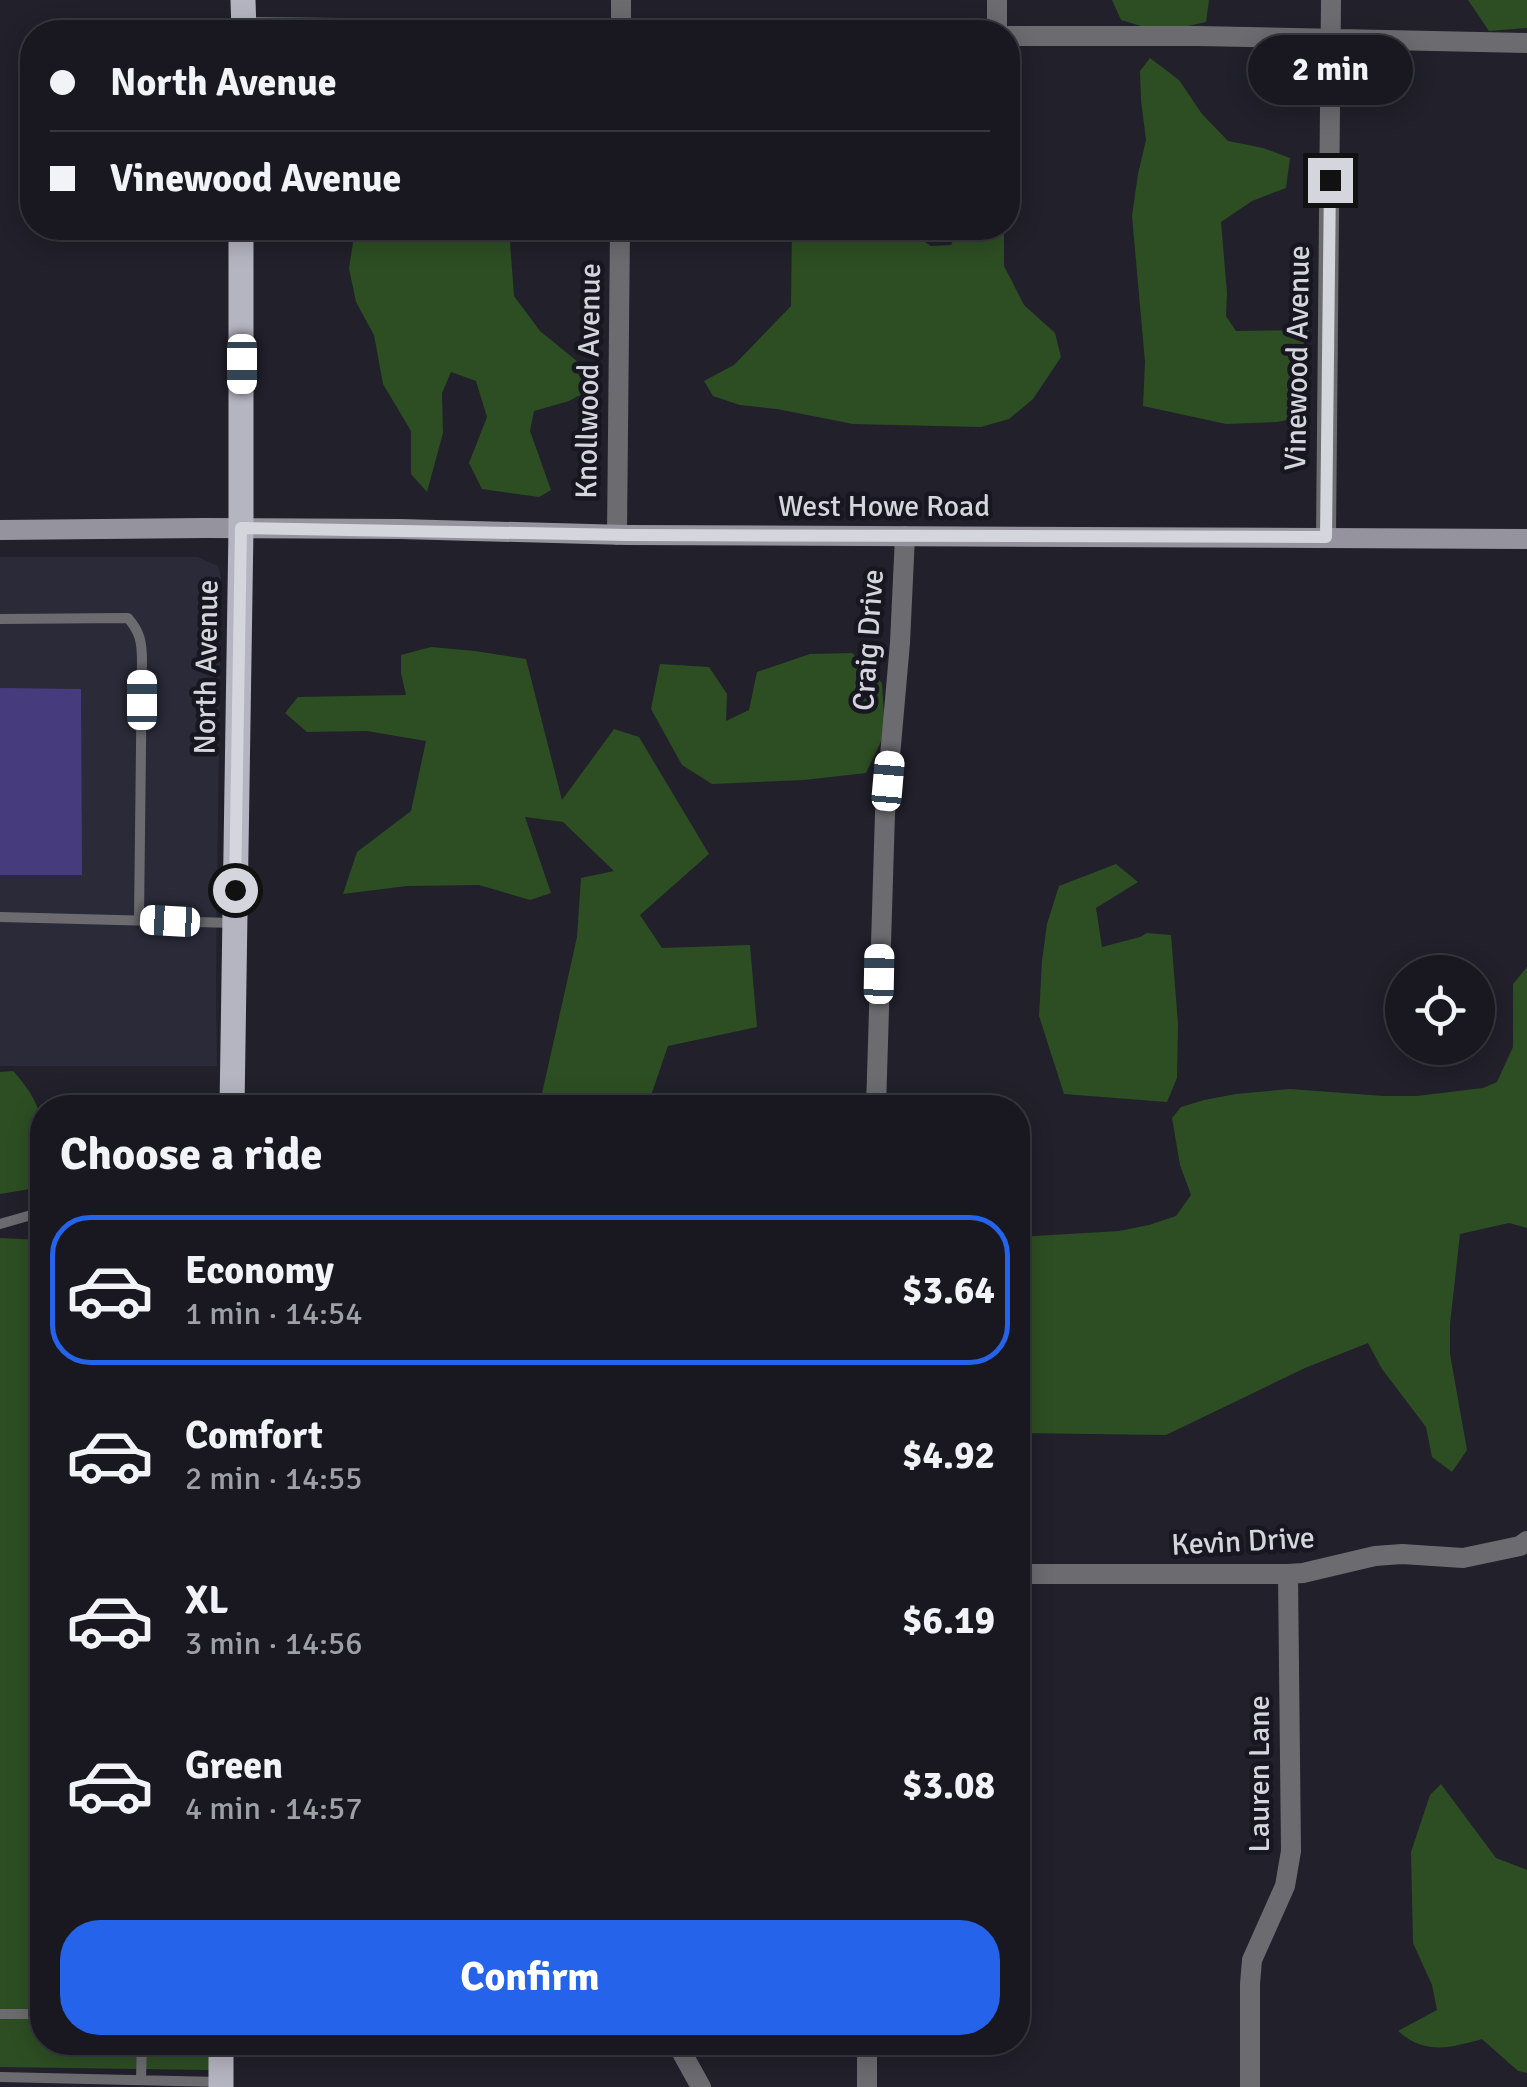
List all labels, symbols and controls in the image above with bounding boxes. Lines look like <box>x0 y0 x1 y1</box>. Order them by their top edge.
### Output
callout: 2 min <box>1248 35 1412 105</box>
text: 2 min <box>1292 50 1369 89</box>
text: North Avenue <box>110 59 337 106</box>
text: Vinewood Avenue <box>110 155 401 202</box>
route end <box>1308 158 1353 203</box>
street label: Vinewood Avenue <box>1277 245 1318 471</box>
street label: Knollwood Avenue <box>568 263 609 499</box>
car <box>227 334 257 394</box>
street label: West Howe Road <box>778 488 990 525</box>
street label: Craig Drive <box>845 568 892 712</box>
street label: North Avenue <box>186 579 227 755</box>
car <box>127 670 157 730</box>
car <box>870 750 906 812</box>
route start <box>213 868 258 913</box>
car <box>139 904 201 938</box>
car <box>863 944 895 1004</box>
map controls <box>1385 955 1495 1065</box>
button: locate <box>1385 955 1495 1065</box>
text: Choose a ride <box>60 1127 323 1182</box>
icon: car <box>65 1245 155 1335</box>
text: Economy <box>185 1247 334 1294</box>
text: $3.64 <box>902 1267 995 1314</box>
text: 1 min · 14:54 <box>185 1294 363 1333</box>
icon: car <box>65 1410 155 1500</box>
text: Comfort <box>185 1412 323 1459</box>
text: $4.92 <box>902 1432 995 1479</box>
text: 2 min · 14:55 <box>185 1459 363 1498</box>
street label: Kevin Drive <box>1170 1519 1316 1564</box>
icon: car <box>65 1575 155 1665</box>
text: XL <box>185 1577 228 1624</box>
text: $6.19 <box>902 1597 995 1644</box>
text: 3 min · 14:56 <box>185 1624 363 1663</box>
street label: Lauren Lane <box>1241 1695 1278 1853</box>
icon: car <box>65 1740 155 1830</box>
text: Green <box>185 1742 283 1789</box>
text: $3.08 <box>902 1762 995 1809</box>
text: 4 min · 14:57 <box>185 1789 363 1828</box>
button: Confirm <box>60 1920 1000 2035</box>

